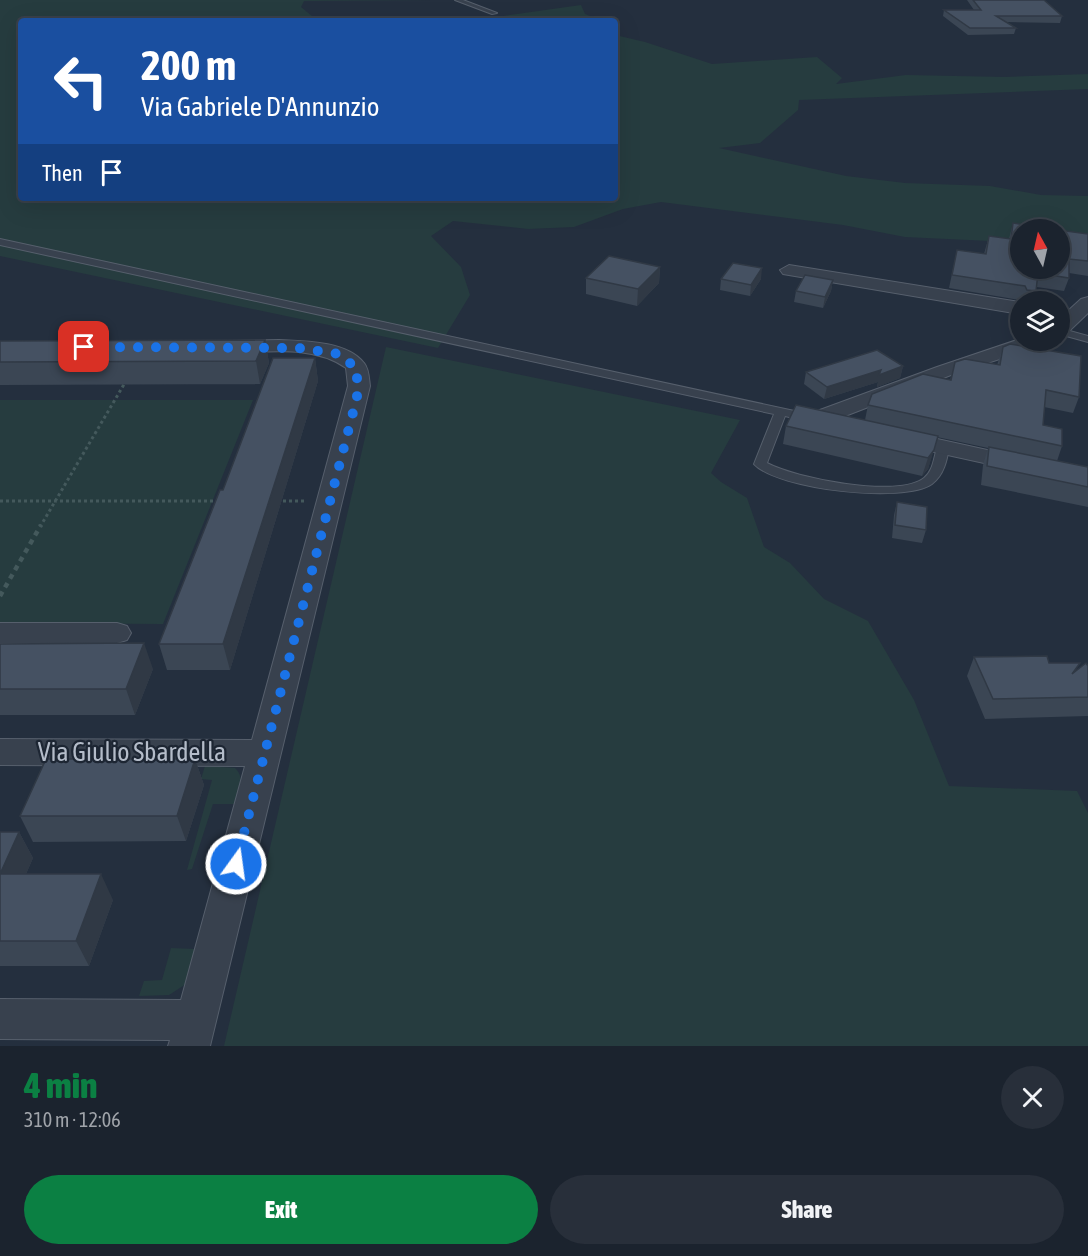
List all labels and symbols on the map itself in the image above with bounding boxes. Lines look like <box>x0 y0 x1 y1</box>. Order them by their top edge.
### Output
north arrow <box>1010 219 1070 279</box>
pin <box>58 321 109 372</box>
street label: Via Giulio Sbardella <box>38 737 226 767</box>
position arrow <box>204 832 268 896</box>

